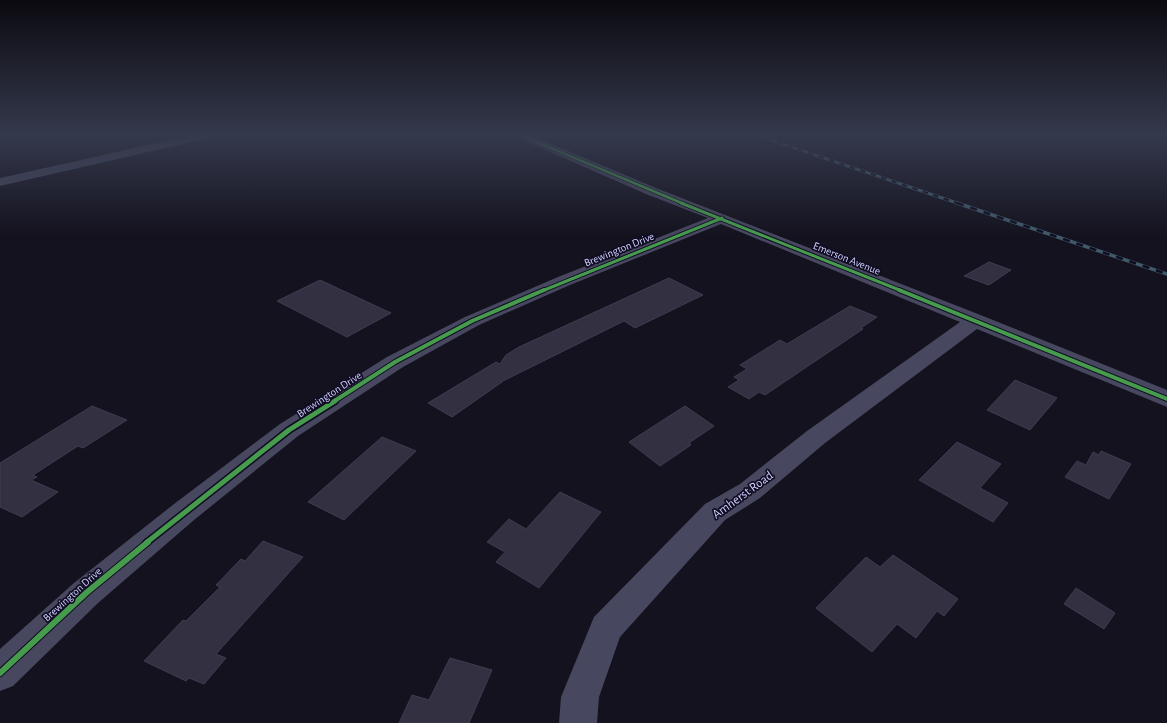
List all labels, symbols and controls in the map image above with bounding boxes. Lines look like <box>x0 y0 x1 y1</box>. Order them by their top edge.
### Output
street label: Brewington Drive <box>583 230 656 269</box>
street label: Emerson Avenue <box>812 240 882 277</box>
street label: Brewington Drive <box>295 370 364 419</box>
street label: Amherst Road <box>710 469 776 522</box>
street label: Brewington Drive <box>41 565 104 623</box>

